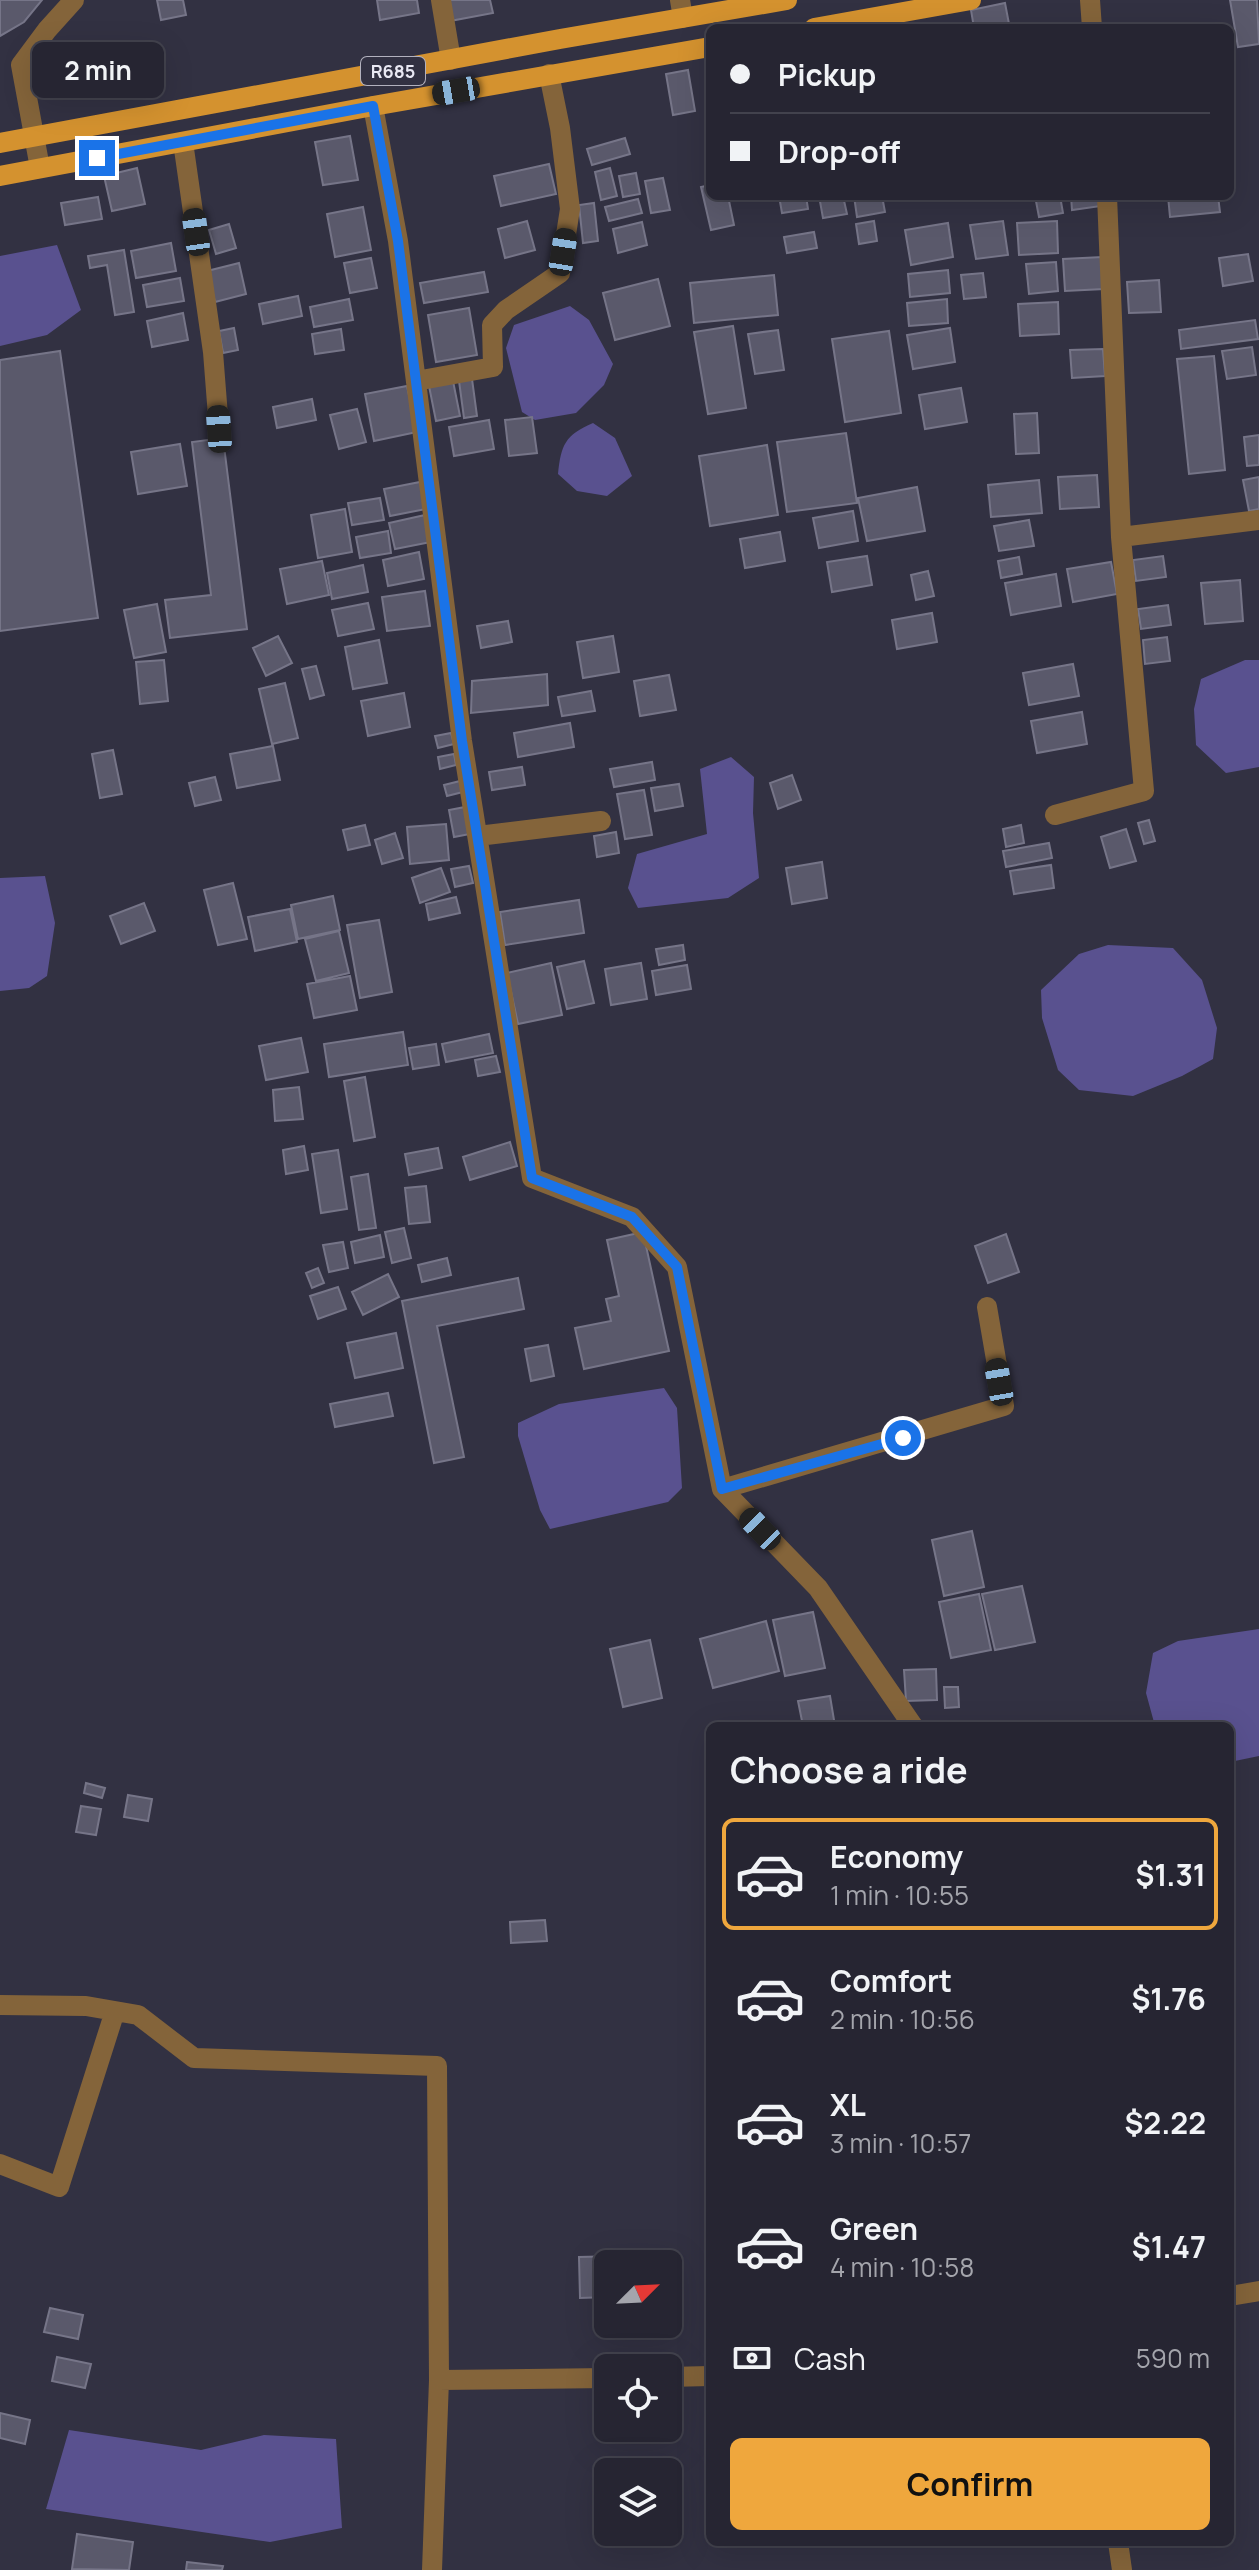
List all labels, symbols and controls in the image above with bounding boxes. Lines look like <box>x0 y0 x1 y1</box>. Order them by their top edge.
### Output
callout: 2 min <box>31 42 163 98</box>
text: 2 min <box>64 52 132 88</box>
text: Pickup <box>778 54 876 95</box>
road number: R685 <box>361 57 425 85</box>
car <box>430 75 482 107</box>
text: Drop-off <box>778 131 900 172</box>
route end <box>79 140 115 176</box>
car <box>181 207 211 257</box>
car <box>547 226 579 278</box>
car <box>205 404 233 454</box>
car <box>983 1356 1015 1408</box>
route start <box>885 1420 921 1456</box>
car <box>735 1503 785 1555</box>
text: Choose a ride <box>730 1745 968 1794</box>
text: Economy <box>830 1836 963 1877</box>
icon: car <box>734 1838 806 1910</box>
text: $1.31 <box>1136 1854 1206 1895</box>
text: 1 min · 10:55 <box>830 1877 969 1913</box>
text: Comfort <box>830 1960 952 2001</box>
icon: car <box>734 1962 806 2034</box>
text: $1.76 <box>1131 1978 1206 2019</box>
text: 2 min · 10:56 <box>830 2001 975 2037</box>
text: XL <box>830 2084 866 2125</box>
icon: car <box>734 2086 806 2158</box>
text: $2.22 <box>1124 2102 1206 2143</box>
text: 3 min · 10:57 <box>830 2125 971 2161</box>
text: Green <box>830 2208 918 2249</box>
icon: car <box>734 2210 806 2282</box>
text: $1.47 <box>1132 2226 1206 2267</box>
text: 4 min · 10:58 <box>830 2249 974 2285</box>
north arrow <box>594 2250 682 2338</box>
map controls <box>594 2250 682 2546</box>
icon: cash <box>730 2336 774 2380</box>
text: Cash <box>794 2338 866 2379</box>
text: 590 m <box>1136 2340 1210 2376</box>
button: locate <box>594 2354 682 2442</box>
button: Confirm <box>730 2438 1210 2530</box>
button: layers <box>594 2458 682 2546</box>

